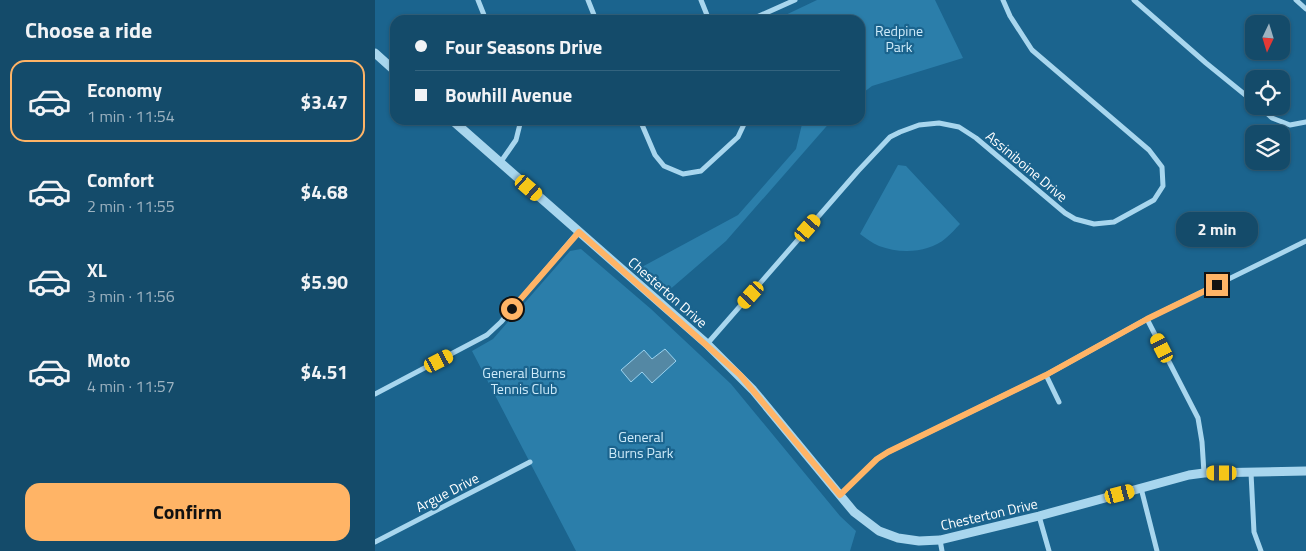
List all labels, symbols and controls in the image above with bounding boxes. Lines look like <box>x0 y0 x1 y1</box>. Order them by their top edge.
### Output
text: Choose a ride <box>25 13 152 47</box>
north arrow <box>1245 15 1290 60</box>
map controls <box>1245 15 1290 170</box>
park label: Redpine Park <box>875 20 923 57</box>
text: Four Seasons Drive <box>445 32 602 61</box>
button: locate <box>1245 70 1290 115</box>
text: Economy <box>87 75 162 104</box>
icon: car <box>27 79 72 124</box>
text: Bowhill Avenue <box>445 80 572 109</box>
text: $3.47 <box>301 87 348 116</box>
text: 1 min · 11:54 <box>87 104 175 128</box>
street label: Assiniboine Drive <box>982 125 1072 207</box>
button: layers <box>1245 125 1290 170</box>
text: Comfort <box>87 165 154 194</box>
icon: car <box>27 169 72 214</box>
car <box>512 172 545 204</box>
text: $4.68 <box>301 177 348 206</box>
text: 2 min · 11:55 <box>87 194 175 218</box>
car <box>792 212 823 244</box>
callout: 2 min <box>1176 212 1258 248</box>
text: 2 min <box>1198 217 1236 241</box>
street label: Chesterton Drive <box>624 252 712 332</box>
text: XL <box>87 255 107 284</box>
icon: car <box>27 259 72 304</box>
text: $5.90 <box>301 267 348 296</box>
route end <box>1206 274 1228 296</box>
car <box>735 279 766 311</box>
text: 3 min · 11:56 <box>87 284 175 308</box>
route start <box>501 298 523 320</box>
car <box>1148 331 1175 365</box>
text: Moto <box>87 345 130 374</box>
car <box>422 348 455 374</box>
icon: car <box>27 349 72 394</box>
text: $4.51 <box>301 357 348 386</box>
park label: General Burns Tennis Club <box>482 362 566 399</box>
text: 4 min · 11:57 <box>87 374 175 398</box>
park label: General Burns Park <box>609 426 674 463</box>
car <box>1207 466 1237 481</box>
street label: Argue Drive <box>412 467 482 517</box>
button: Confirm <box>25 483 350 541</box>
car <box>1103 483 1136 505</box>
street label: Chesterton Drive <box>938 493 1040 535</box>

